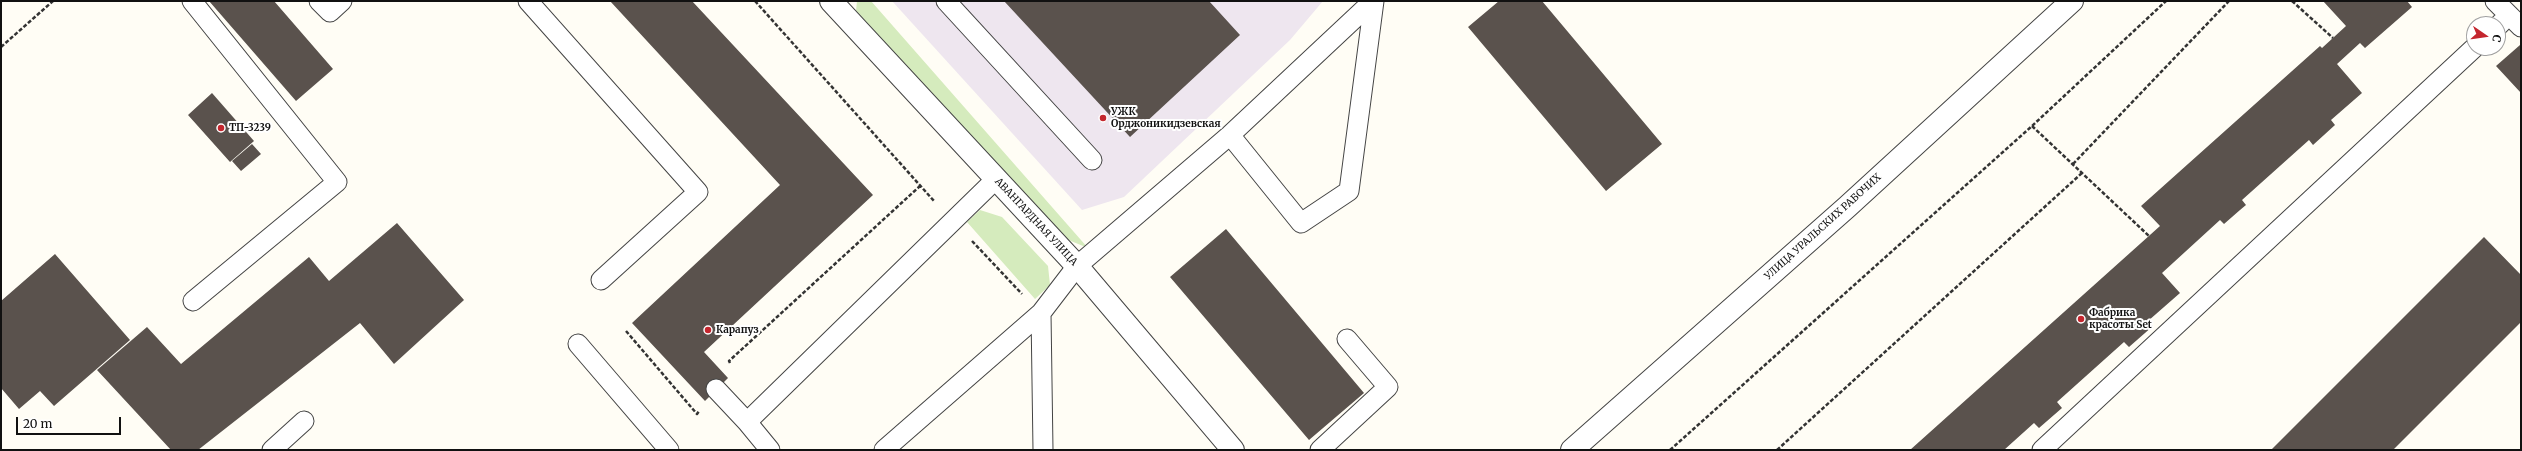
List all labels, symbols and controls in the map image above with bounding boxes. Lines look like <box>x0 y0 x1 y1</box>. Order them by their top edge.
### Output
north arrow <box>2466 16 2506 56</box>
text: С <box>2489 33 2504 44</box>
place label: УЖК Орджоникидзевская <box>1111 106 1221 130</box>
marker: УЖК Орджоникидзевская <box>1098 113 1108 123</box>
place label: ТП-3239 <box>229 122 271 134</box>
marker: ТП-3239 <box>216 123 226 133</box>
street label: УЛИЦА УРАЛЬСКИХ РАБОЧИХ <box>1762 171 1884 283</box>
street label: АВАНГАРДНАЯ УЛИЦА <box>992 176 1080 268</box>
place label: Фабрика красоты Set <box>2089 307 2152 330</box>
marker: Фабрика красоты Set <box>2076 314 2086 324</box>
place label: Карапуз <box>716 324 759 336</box>
marker: Карапуз <box>703 325 713 335</box>
scale bar <box>18 409 123 435</box>
text: 20 m <box>23 416 52 431</box>

